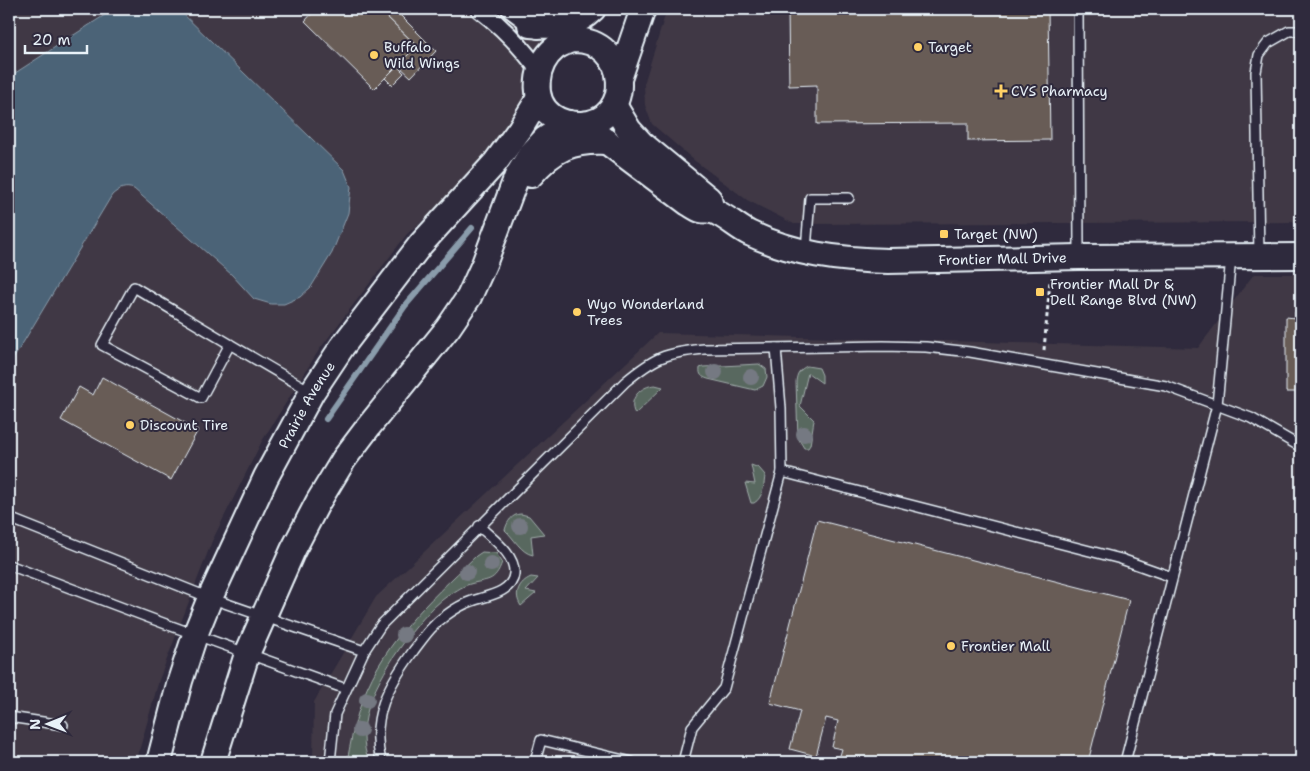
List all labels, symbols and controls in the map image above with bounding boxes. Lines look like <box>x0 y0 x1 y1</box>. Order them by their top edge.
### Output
scale bar <box>25 22 88 54</box>
text: 20 m <box>32 30 71 50</box>
place label: Buffalo Wild Wings <box>384 38 460 72</box>
place label: Target <box>928 38 972 56</box>
marker: Target <box>912 41 924 53</box>
marker: Buffalo Wild Wings <box>368 49 380 61</box>
place label: CVS Pharmacy <box>1011 82 1108 100</box>
marker: CVS Pharmacy <box>995 85 1007 97</box>
place label: Target (NW) <box>954 225 1038 243</box>
marker: Target (NW) <box>938 228 950 240</box>
street label: Frontier Mall Drive <box>938 248 1067 269</box>
place label: Frontier Mall Dr & Dell Range Blvd (NW) <box>1050 275 1197 309</box>
marker: Frontier Mall Dr & Dell Range Blvd (NW) <box>1034 286 1046 298</box>
place label: Wyo Wonderland Trees <box>587 295 704 329</box>
marker: Wyo Wonderland Trees <box>571 306 583 318</box>
street label: Prairie Avenue <box>274 358 339 452</box>
place label: Discount Tire <box>140 416 228 434</box>
marker: Discount Tire <box>124 419 136 431</box>
place label: Frontier Mall <box>961 637 1051 655</box>
marker: Frontier Mall <box>945 640 957 652</box>
north arrow <box>22 698 72 748</box>
text: N <box>26 719 44 730</box>

